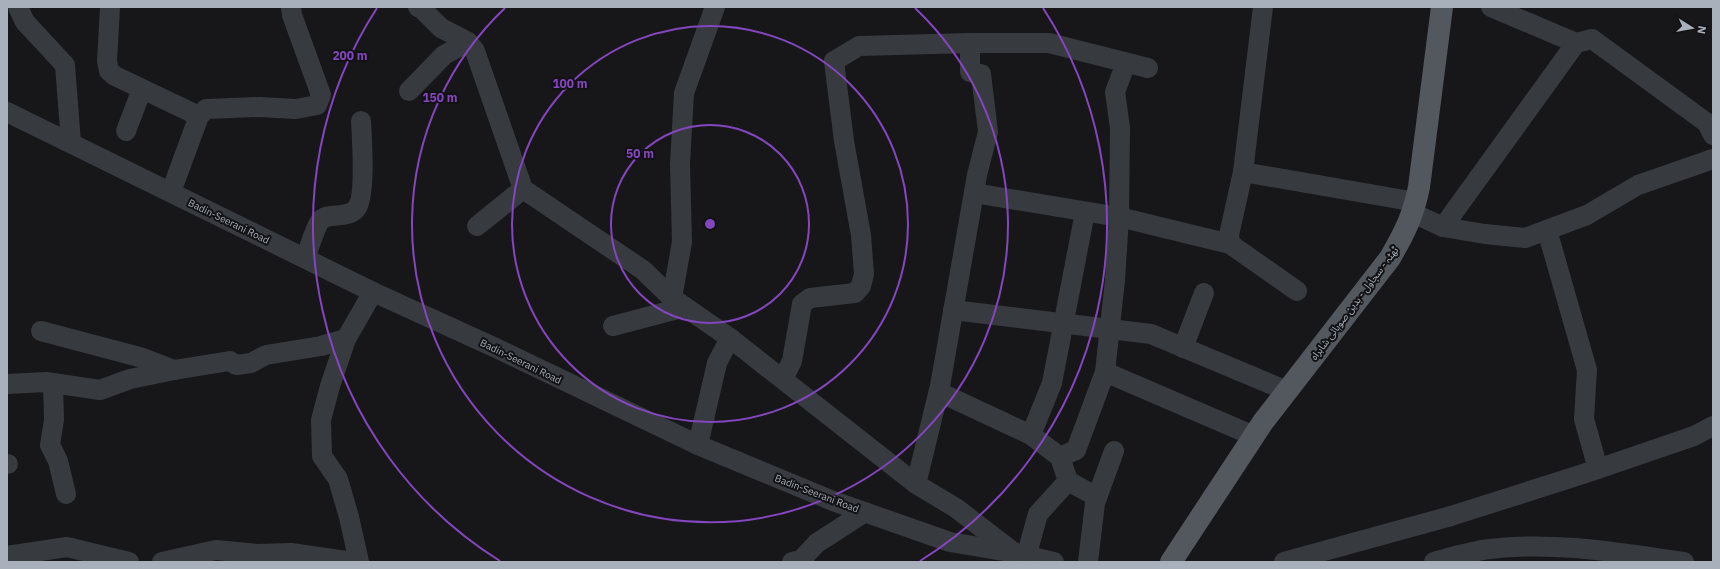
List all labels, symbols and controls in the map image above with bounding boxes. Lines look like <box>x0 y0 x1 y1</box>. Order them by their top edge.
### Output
north arrow <box>1672 8 1712 48</box>
text: N <box>1694 25 1709 35</box>
text: 200 m <box>332 48 368 63</box>
text: 100 m <box>552 76 588 91</box>
text: 150 m <box>422 90 458 105</box>
text: 50 m <box>626 146 654 161</box>
street label: Badin-Seerani Road <box>186 196 272 247</box>
centre of rings <box>703 217 717 231</box>
street label: ٹھٹہ - سجاول - بدین صوبائی شاہراہ <box>1308 244 1401 363</box>
street label: Badin-Seerani Road <box>478 336 564 387</box>
street label: Badin-Seerani Road <box>773 471 861 515</box>

